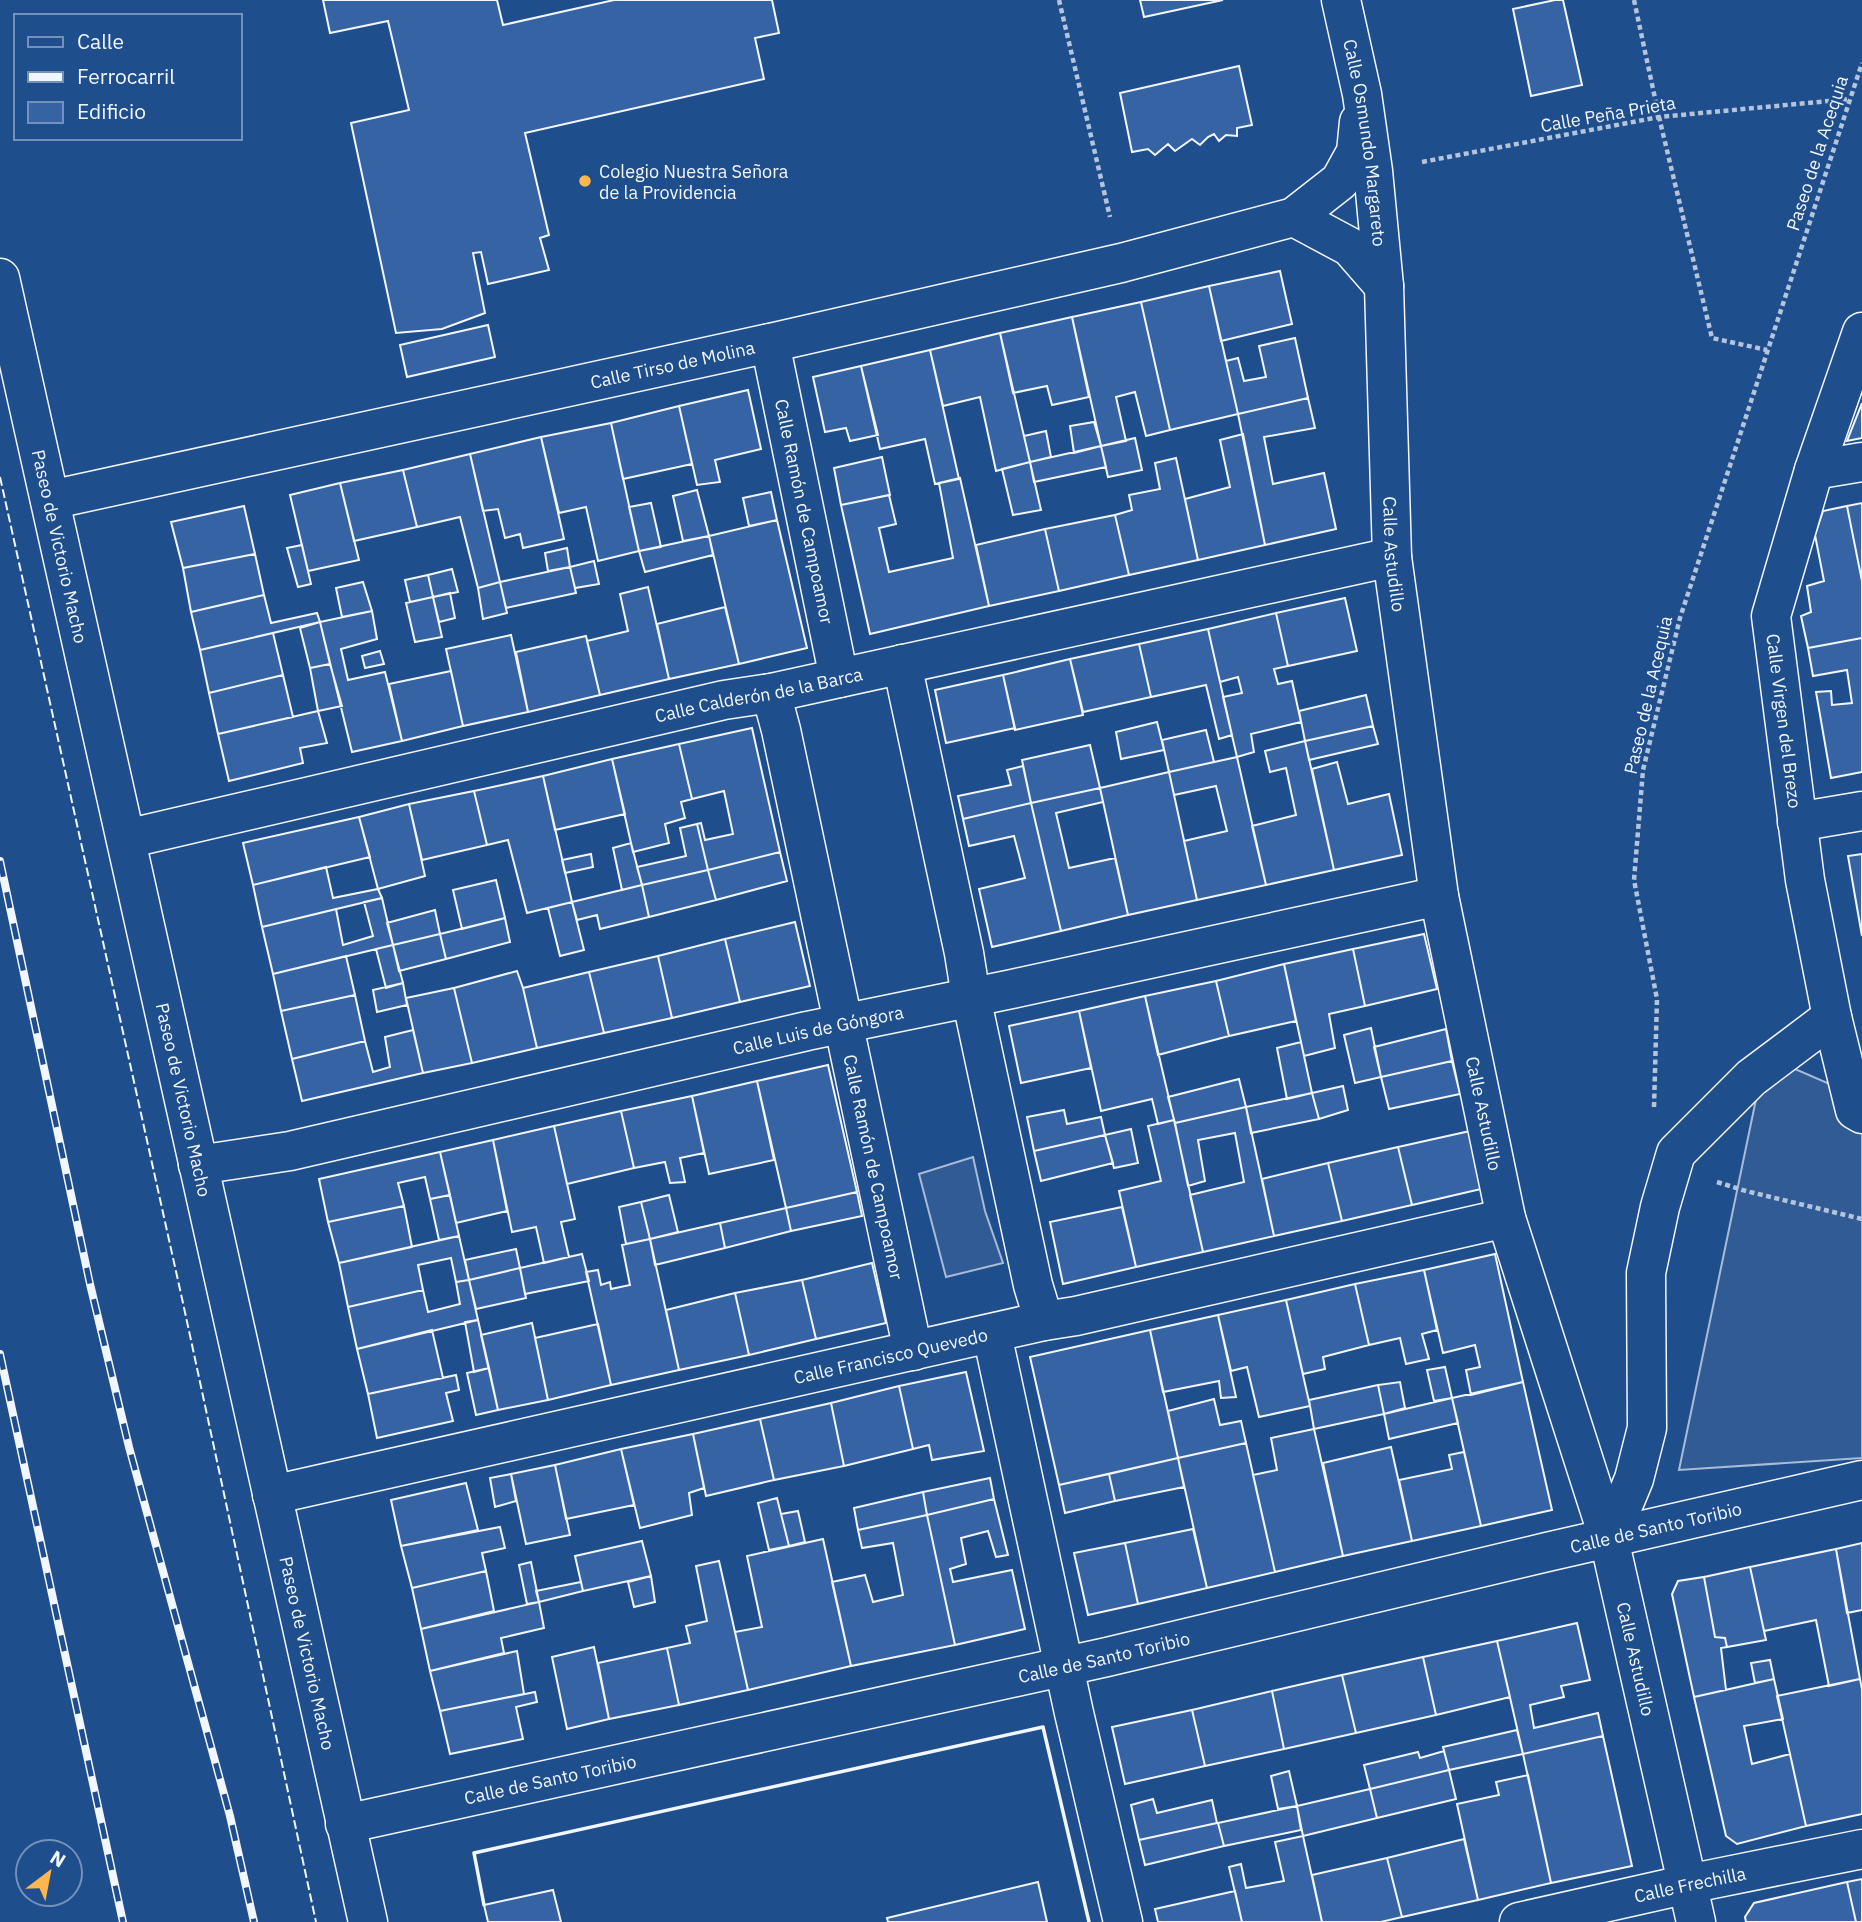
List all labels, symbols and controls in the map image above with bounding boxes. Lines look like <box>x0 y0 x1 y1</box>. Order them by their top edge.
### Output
legend <box>14 14 242 140</box>
text: Calle <box>77 27 124 55</box>
street label: Calle Osmundo Margareto <box>1339 37 1392 247</box>
text: Ferrocarril <box>77 62 175 90</box>
street label: Paseo de la Acequia <box>1781 72 1853 233</box>
street label: Calle Peña Prieta <box>1539 91 1678 137</box>
text: Edificio <box>77 97 146 125</box>
place label: Colegio Nuestra Señora de la Providencia <box>599 160 789 204</box>
marker: Colegio Nuestra Señora de la Providencia <box>577 173 593 189</box>
street label: Calle Tirso de Molina <box>588 335 757 393</box>
street label: Calle Ramón de Campoamor <box>770 397 839 627</box>
street label: Paseo de Victorio Macho <box>27 447 93 645</box>
street label: Calle Astudillo <box>1379 496 1411 613</box>
street label: Paseo de la Acequia <box>1619 613 1677 776</box>
street label: Calle Virgen del Brezo <box>1762 632 1807 810</box>
street label: Calle Calderón de la Barca <box>652 662 865 727</box>
street label: Calle Luis de Góngora <box>730 1000 906 1059</box>
street label: Paseo de Victorio Macho <box>151 1001 217 1199</box>
street label: Calle Ramón de Campoamor <box>839 1052 909 1282</box>
street label: Calle Astudillo <box>1461 1054 1507 1173</box>
street label: Calle Francisco Quevedo <box>791 1323 990 1389</box>
street label: Calle de Santo Toribio <box>1568 1496 1744 1558</box>
street label: Paseo de Victorio Macho <box>275 1554 341 1752</box>
street label: Calle Astudillo <box>1612 1600 1660 1718</box>
street label: Calle de Santo Toribio <box>1016 1626 1192 1688</box>
street label: Calle de Santo Toribio <box>462 1749 638 1809</box>
north arrow <box>14 1838 84 1908</box>
text: N <box>46 1845 70 1872</box>
street label: Calle Frechilla <box>1632 1861 1748 1907</box>

